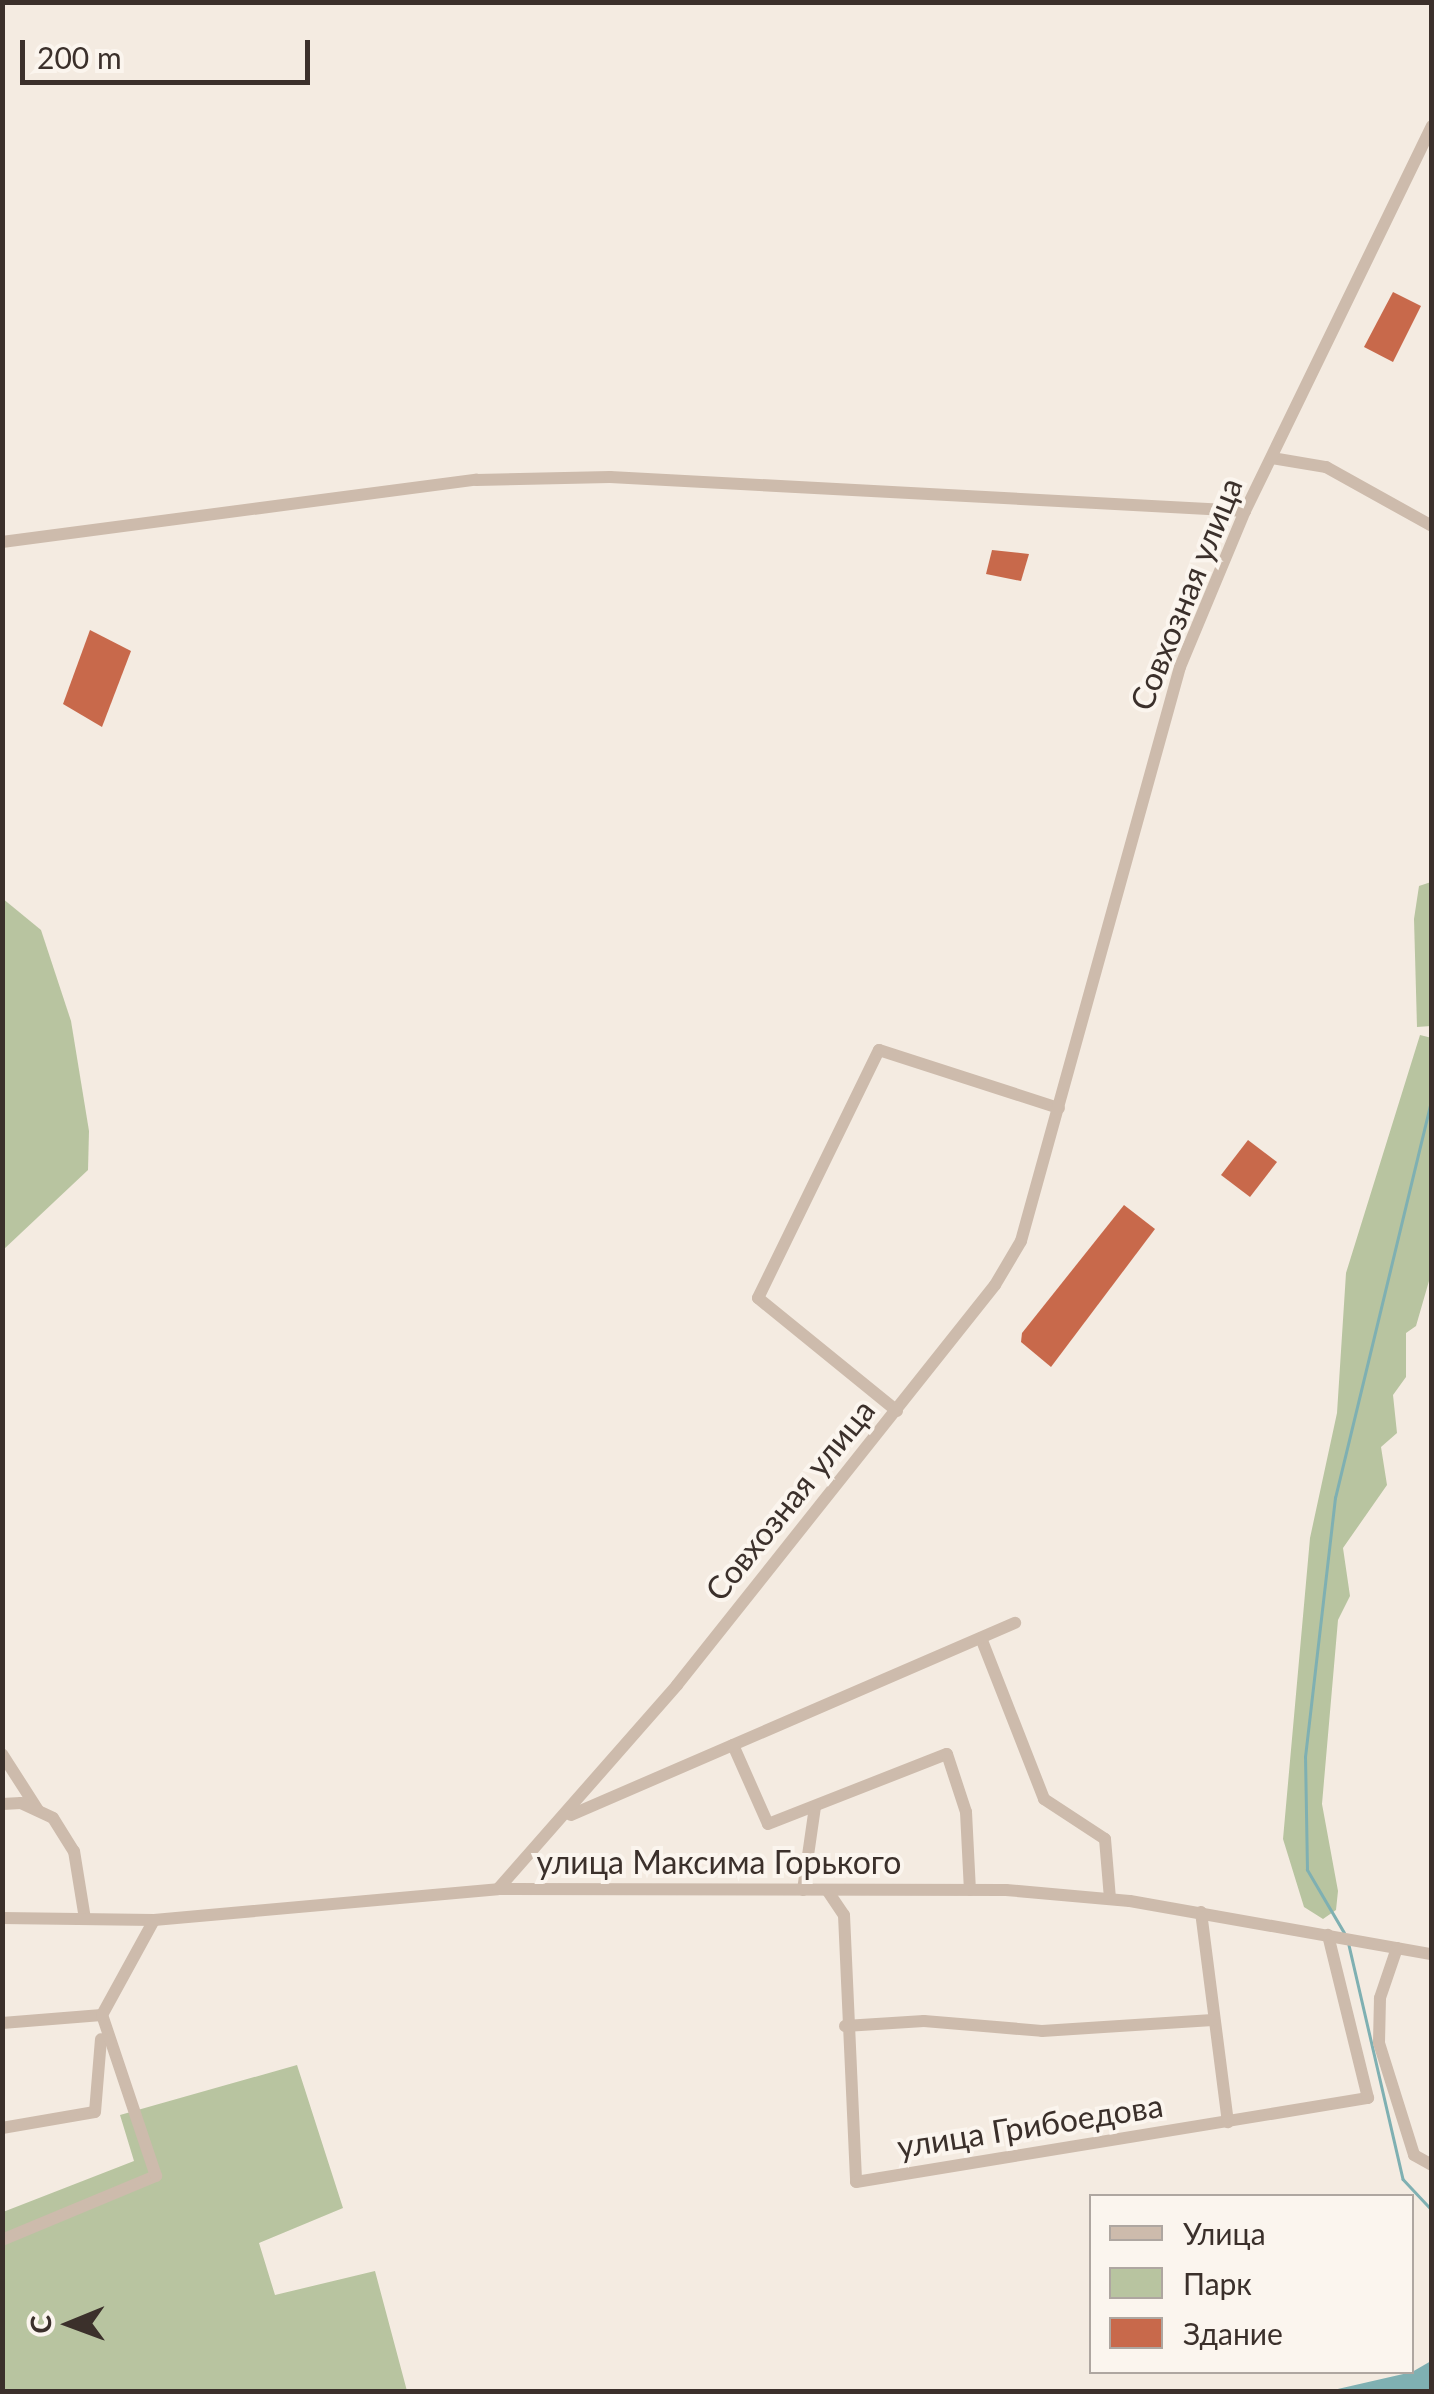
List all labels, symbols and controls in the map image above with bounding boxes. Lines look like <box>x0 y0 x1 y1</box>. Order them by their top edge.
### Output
scale bar <box>25 20 315 82</box>
text: 200 m <box>37 39 122 75</box>
street label: Совхозная улица <box>1122 472 1250 716</box>
street label: Совхозная улица <box>697 1392 883 1608</box>
street label: улица Максима Горького <box>537 1843 901 1881</box>
street label: улица Грибоедова <box>894 2086 1166 2166</box>
legend <box>1089 2194 1414 2374</box>
text: Улица <box>1183 2215 1266 2251</box>
text: Парк <box>1183 2265 1252 2301</box>
north arrow <box>20 2274 120 2374</box>
text: С <box>23 2315 57 2334</box>
text: Здание <box>1183 2315 1283 2351</box>

